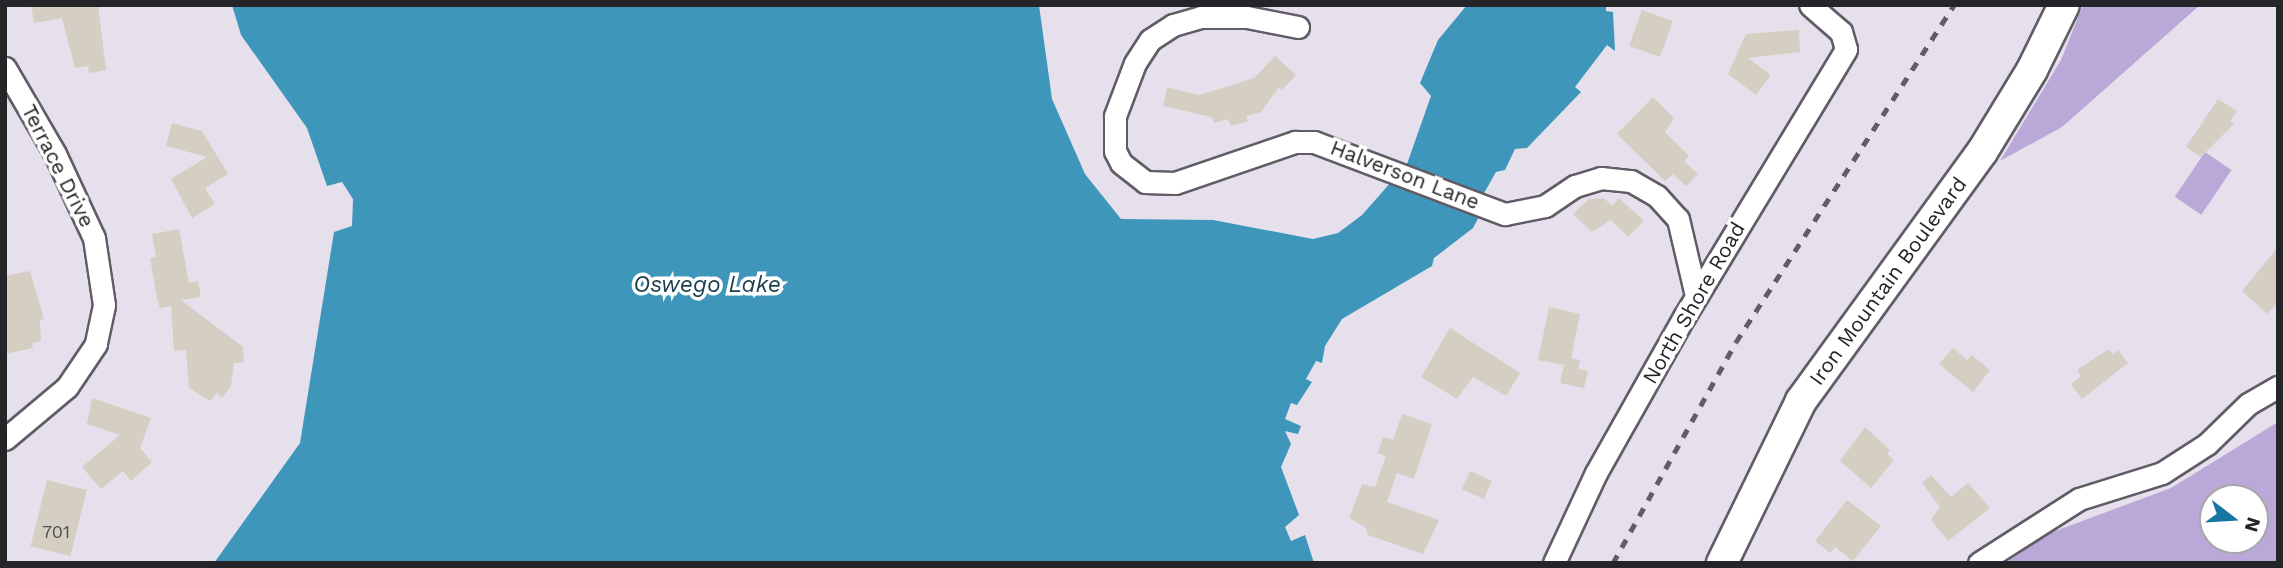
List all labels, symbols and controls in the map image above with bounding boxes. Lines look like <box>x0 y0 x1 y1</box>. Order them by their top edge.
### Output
street label: Terrace Drive <box>16 100 100 232</box>
street label: Halverson Lane <box>1327 135 1483 215</box>
street label: Iron Mountain Boulevard <box>1804 172 1972 390</box>
street label: North Shore Road <box>1637 218 1751 388</box>
water label: Oswego Lake <box>633 271 781 299</box>
north arrow <box>2199 484 2269 554</box>
text: N <box>2240 515 2266 535</box>
house number: 701 <box>42 521 70 543</box>

